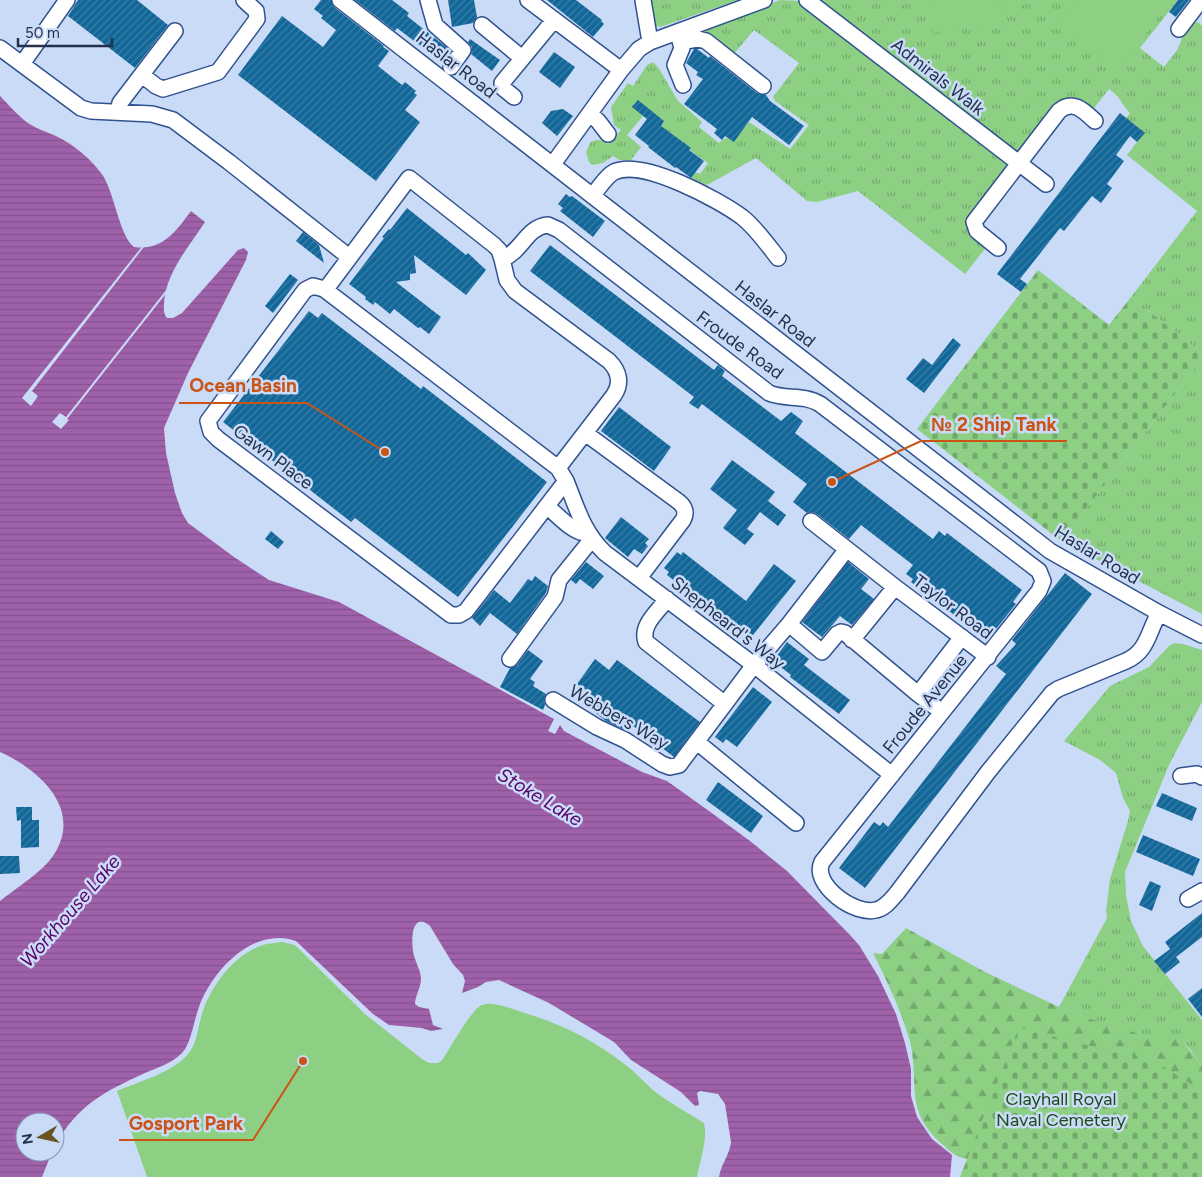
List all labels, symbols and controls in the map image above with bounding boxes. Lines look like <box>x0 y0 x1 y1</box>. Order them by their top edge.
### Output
scale bar <box>18 15 111 47</box>
text: 50 m <box>25 24 60 42</box>
street label: Haslar Road <box>411 27 501 103</box>
street label: Admirals Walk <box>887 34 989 120</box>
street label: Haslar Road <box>730 276 820 352</box>
street label: Froude Road <box>692 306 788 384</box>
callout: Ocean Basin <box>179 369 307 403</box>
text: Ocean Basin <box>189 374 297 397</box>
callout: № 2 Ship Tank <box>921 407 1067 441</box>
text: № 2 Ship Tank <box>931 413 1058 436</box>
street label: Gawn Place <box>229 420 317 494</box>
street label: Haslar Road <box>1050 521 1144 589</box>
street label: Taylor Road <box>909 570 997 644</box>
street label: Shepheard's Way <box>667 572 790 675</box>
street label: Froude Avenue <box>878 650 972 758</box>
street label: Webbers Way <box>565 680 673 755</box>
water label: Stoke Lake <box>494 763 587 832</box>
water label: Workhouse Lake <box>15 850 125 972</box>
park label: Clayhall Royal Naval Cemetery <box>996 1088 1126 1131</box>
callout: Gosport Park <box>119 1106 253 1140</box>
north arrow <box>15 1112 65 1162</box>
text: Gosport Park <box>129 1112 244 1135</box>
text: N <box>18 1132 37 1146</box>

